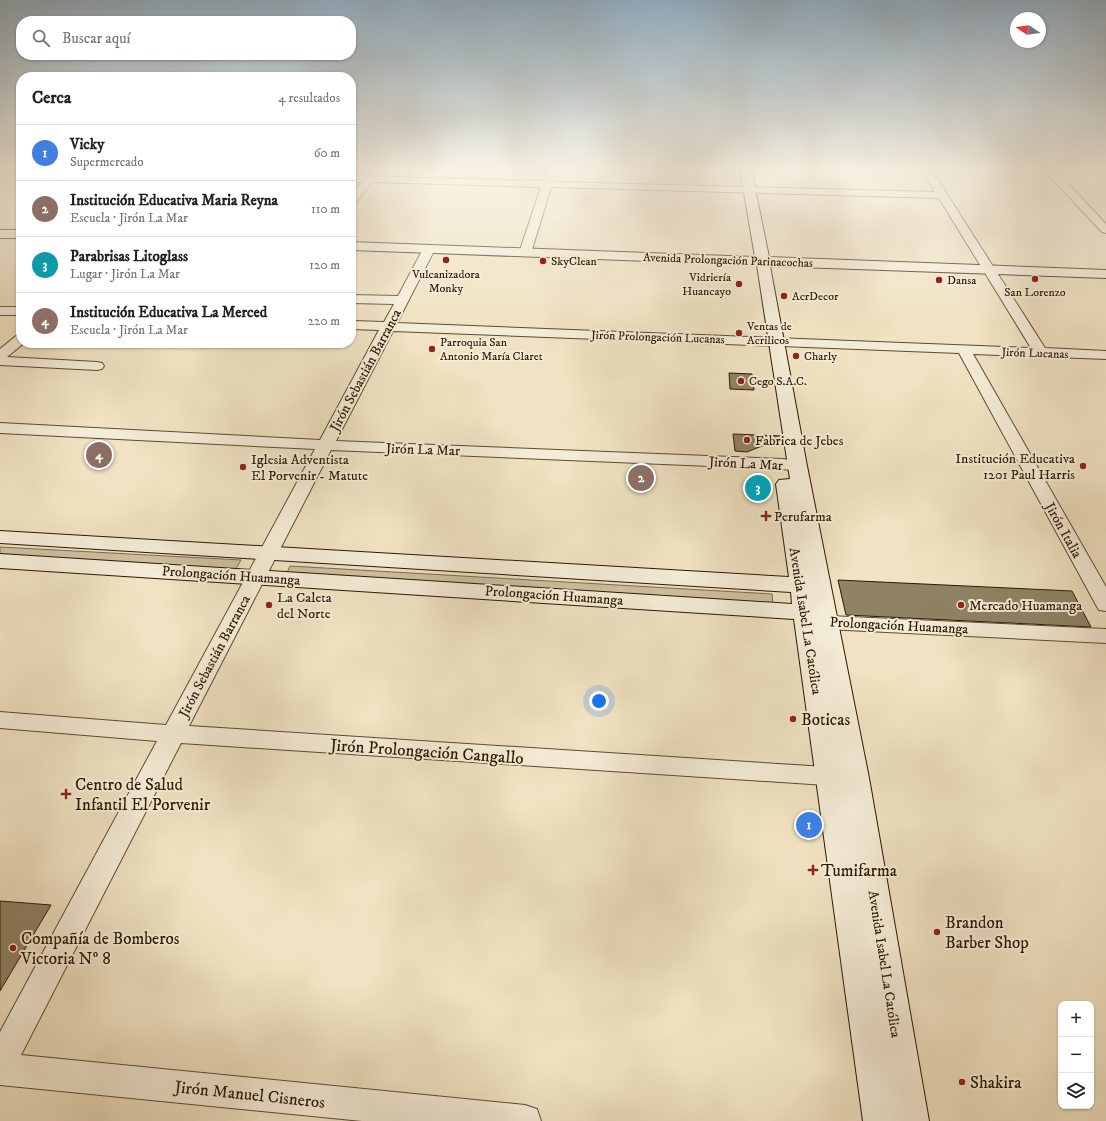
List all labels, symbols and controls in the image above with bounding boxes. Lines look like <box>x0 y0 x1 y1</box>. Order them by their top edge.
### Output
north arrow <box>1010 12 1046 48</box>
search box <box>16 16 356 60</box>
icon: search <box>30 27 52 49</box>
text: Buscar aquí <box>62 29 130 48</box>
text: Cerca <box>32 87 71 109</box>
text: 4 resultados <box>278 90 340 106</box>
text: Vicky <box>70 135 104 154</box>
text: 1 <box>43 145 47 161</box>
text: 60 m <box>314 145 340 161</box>
text: Supermercado <box>70 154 144 170</box>
text: Institución Educativa Maria Reyna <box>70 191 278 210</box>
text: 2 <box>42 201 48 217</box>
text: 110 m <box>311 201 340 217</box>
text: Escuela · Jirón La Mar <box>70 210 188 226</box>
text: Parabrisas Litoglass <box>70 247 188 266</box>
street label: Avenida Prolongación Parinacochas <box>643 250 813 271</box>
place label: SkyClean <box>551 254 598 269</box>
marker: Vulcanizadora Monky <box>441 255 451 265</box>
marker: SkyClean <box>538 256 548 266</box>
text: 3 <box>43 257 47 273</box>
text: 120 m <box>309 257 340 273</box>
text: Lugar · Jirón La Mar <box>70 266 180 282</box>
place label: Vulcanizadora Monky <box>411 267 481 296</box>
place label: Vidriería Huancayo <box>682 270 732 299</box>
place label: Dansa <box>947 273 977 288</box>
marker: San Lorenzo <box>1030 274 1040 284</box>
marker: Dansa <box>934 275 944 285</box>
marker: Vidriería Huancayo <box>734 279 744 289</box>
place label: San Lorenzo <box>1004 285 1066 300</box>
place label: AcrDecor <box>792 289 839 304</box>
marker: AcrDecor <box>779 291 789 301</box>
text: Institución Educativa La Merced <box>70 303 267 322</box>
street label: Jirón Sebastián Barranca <box>325 306 406 437</box>
text: 4 <box>41 313 49 329</box>
text: 220 m <box>308 313 340 329</box>
place label: Ventas de Acrilicos <box>746 319 792 348</box>
text: Escuela · Jirón La Mar <box>70 322 188 338</box>
street label: Jirón Prolongación Lucanas <box>590 328 725 347</box>
marker: Ventas de Acrilicos <box>734 328 744 338</box>
place label: Parroquia San Antonio María Claret <box>440 335 543 364</box>
marker: Parroquia San Antonio María Claret <box>427 344 437 354</box>
street label: Jirón Lucanas <box>1000 345 1069 362</box>
place label: Charly <box>804 349 837 364</box>
marker: Charly <box>791 351 801 361</box>
place label: Cego S.A.C. <box>749 374 807 389</box>
marker: Cego S.A.C. <box>736 376 746 386</box>
place label: Fabrica de Jebes <box>755 432 844 450</box>
marker: Fabrica de Jebes <box>742 435 752 445</box>
pin: 4 <box>86 440 112 470</box>
street label: Jirón La Mar <box>384 440 461 460</box>
place label: Institución Educativa 1201 Paul Harris <box>955 450 1075 484</box>
place label: Iglesia Adventista El Porvenir - Matute <box>251 451 368 485</box>
street label: Jirón La Mar <box>706 453 784 475</box>
marker: Institución Educativa 1201 Paul Harris <box>1078 461 1088 471</box>
marker: Iglesia Adventista El Porvenir - Matute <box>238 462 248 472</box>
pin: 2 <box>628 463 654 493</box>
pin: 3 <box>745 473 771 503</box>
street label: Jirón Italia <box>1040 498 1086 562</box>
place label: Perufarma <box>774 508 832 526</box>
marker: Perufarma <box>761 511 771 521</box>
street label: Avenida Isabel La Católica <box>784 546 826 696</box>
street label: Prolongación Huamanga <box>161 562 301 590</box>
street label: Prolongación Huamanga <box>484 582 624 610</box>
place label: La Caleta del Norte <box>277 589 332 623</box>
street label: Jirón Sebastián Barranca <box>174 592 255 723</box>
place label: Mercado Huamanga <box>969 597 1082 615</box>
marker: La Caleta del Norte <box>264 600 274 610</box>
marker: Mercado Huamanga <box>956 600 966 610</box>
street label: Prolongación Huamanga <box>829 613 969 639</box>
your location <box>589 691 609 711</box>
place label: Boticas <box>801 709 850 731</box>
marker: Boticas <box>788 714 798 724</box>
street label: Jirón Prolongación Cangallo <box>327 734 524 770</box>
place label: Centro de Salud Infantil El Porvenir <box>75 774 211 816</box>
marker: Centro de Salud Infantil El Porvenir <box>60 788 72 800</box>
pin: 1 <box>796 810 822 840</box>
place label: Tumifarma <box>821 860 898 882</box>
marker: Tumifarma <box>808 865 818 875</box>
street label: Avenida Isabel La Católica <box>863 889 905 1039</box>
place label: Brandon Barber Shop <box>945 912 1029 954</box>
marker: Brandon Barber Shop <box>932 927 942 937</box>
place label: Compañía de Bomberos Victoria Nº 8 <box>20 928 180 970</box>
marker: Compañía de Bomberos Victoria Nº 8 <box>8 943 18 953</box>
map controls <box>1058 1001 1094 1109</box>
button: + <box>1058 1001 1094 1037</box>
button: − <box>1058 1037 1094 1073</box>
place label: Shakira <box>970 1072 1022 1094</box>
button: layers <box>1058 1073 1094 1109</box>
street label: Jirón Manuel Cisneros <box>172 1076 326 1114</box>
marker: Shakira <box>957 1077 967 1087</box>

